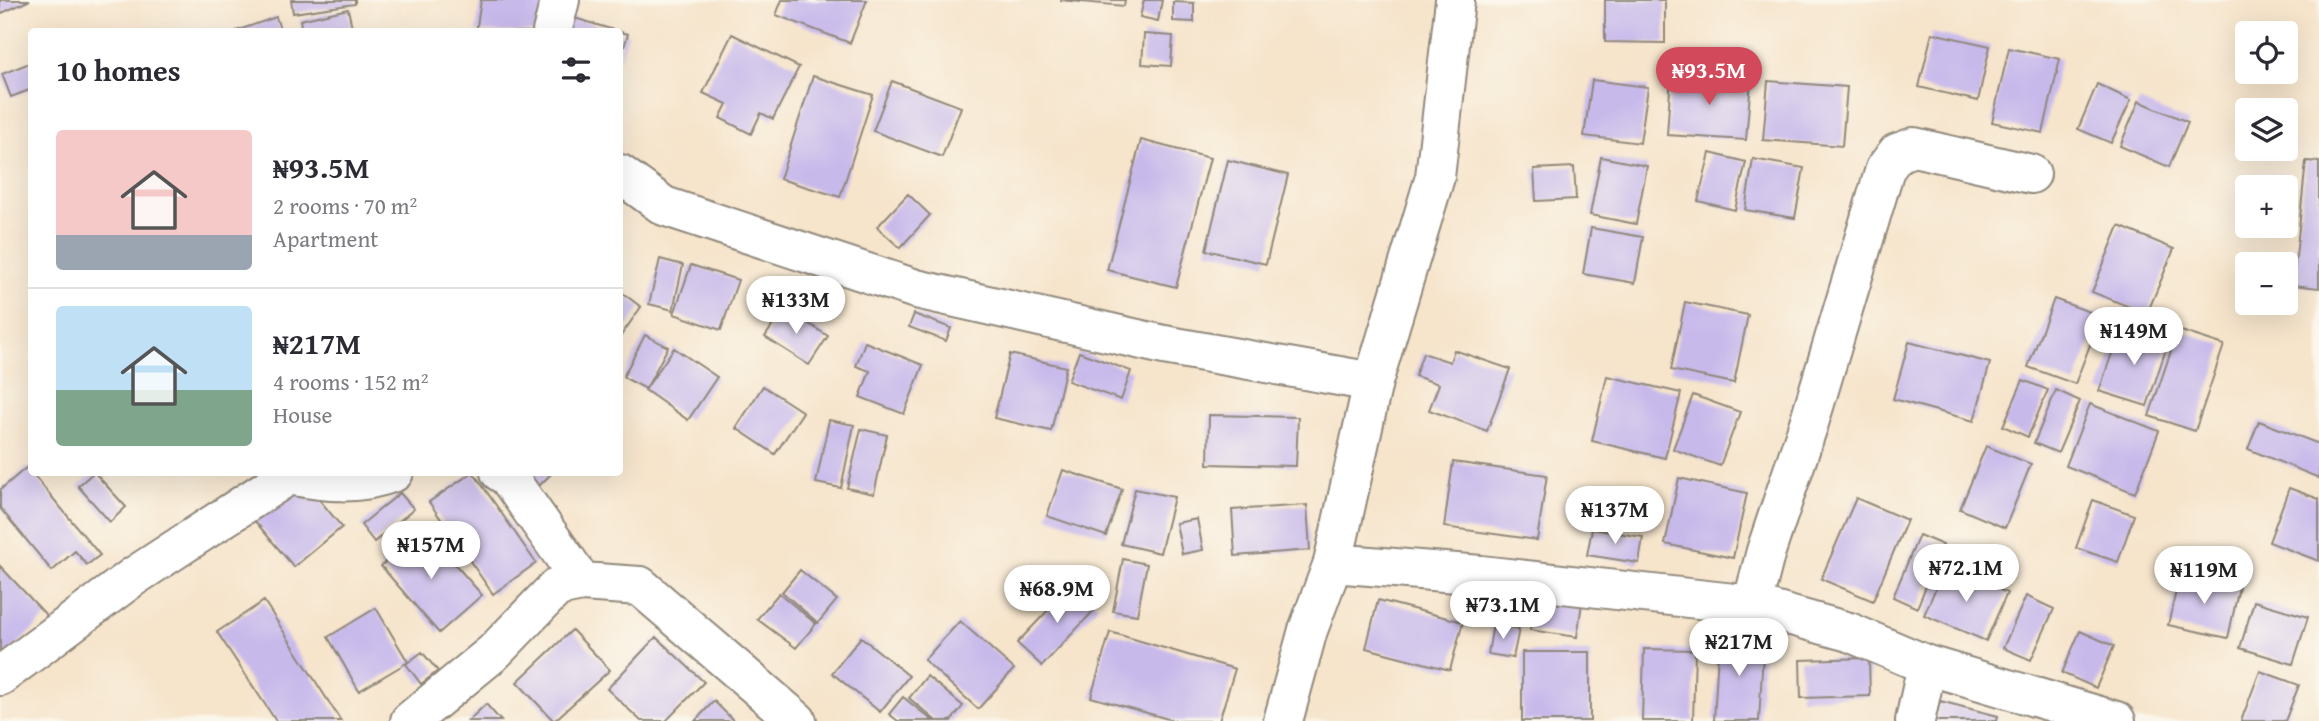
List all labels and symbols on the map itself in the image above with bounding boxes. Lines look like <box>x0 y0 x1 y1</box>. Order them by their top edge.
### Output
pin: ₦93.5M <box>1652 48 1766 107</box>
pin: ₦133M <box>747 276 845 336</box>
pin: ₦149M <box>2085 308 2183 367</box>
pin: ₦137M <box>1566 486 1664 546</box>
pin: ₦157M <box>382 522 480 581</box>
pin: ₦72.1M <box>1909 544 2023 604</box>
pin: ₦119M <box>2155 546 2253 606</box>
pin: ₦68.9M <box>1000 566 1114 625</box>
pin: ₦73.1M <box>1446 582 1560 641</box>
pin: ₦217M <box>1690 618 1788 678</box>

